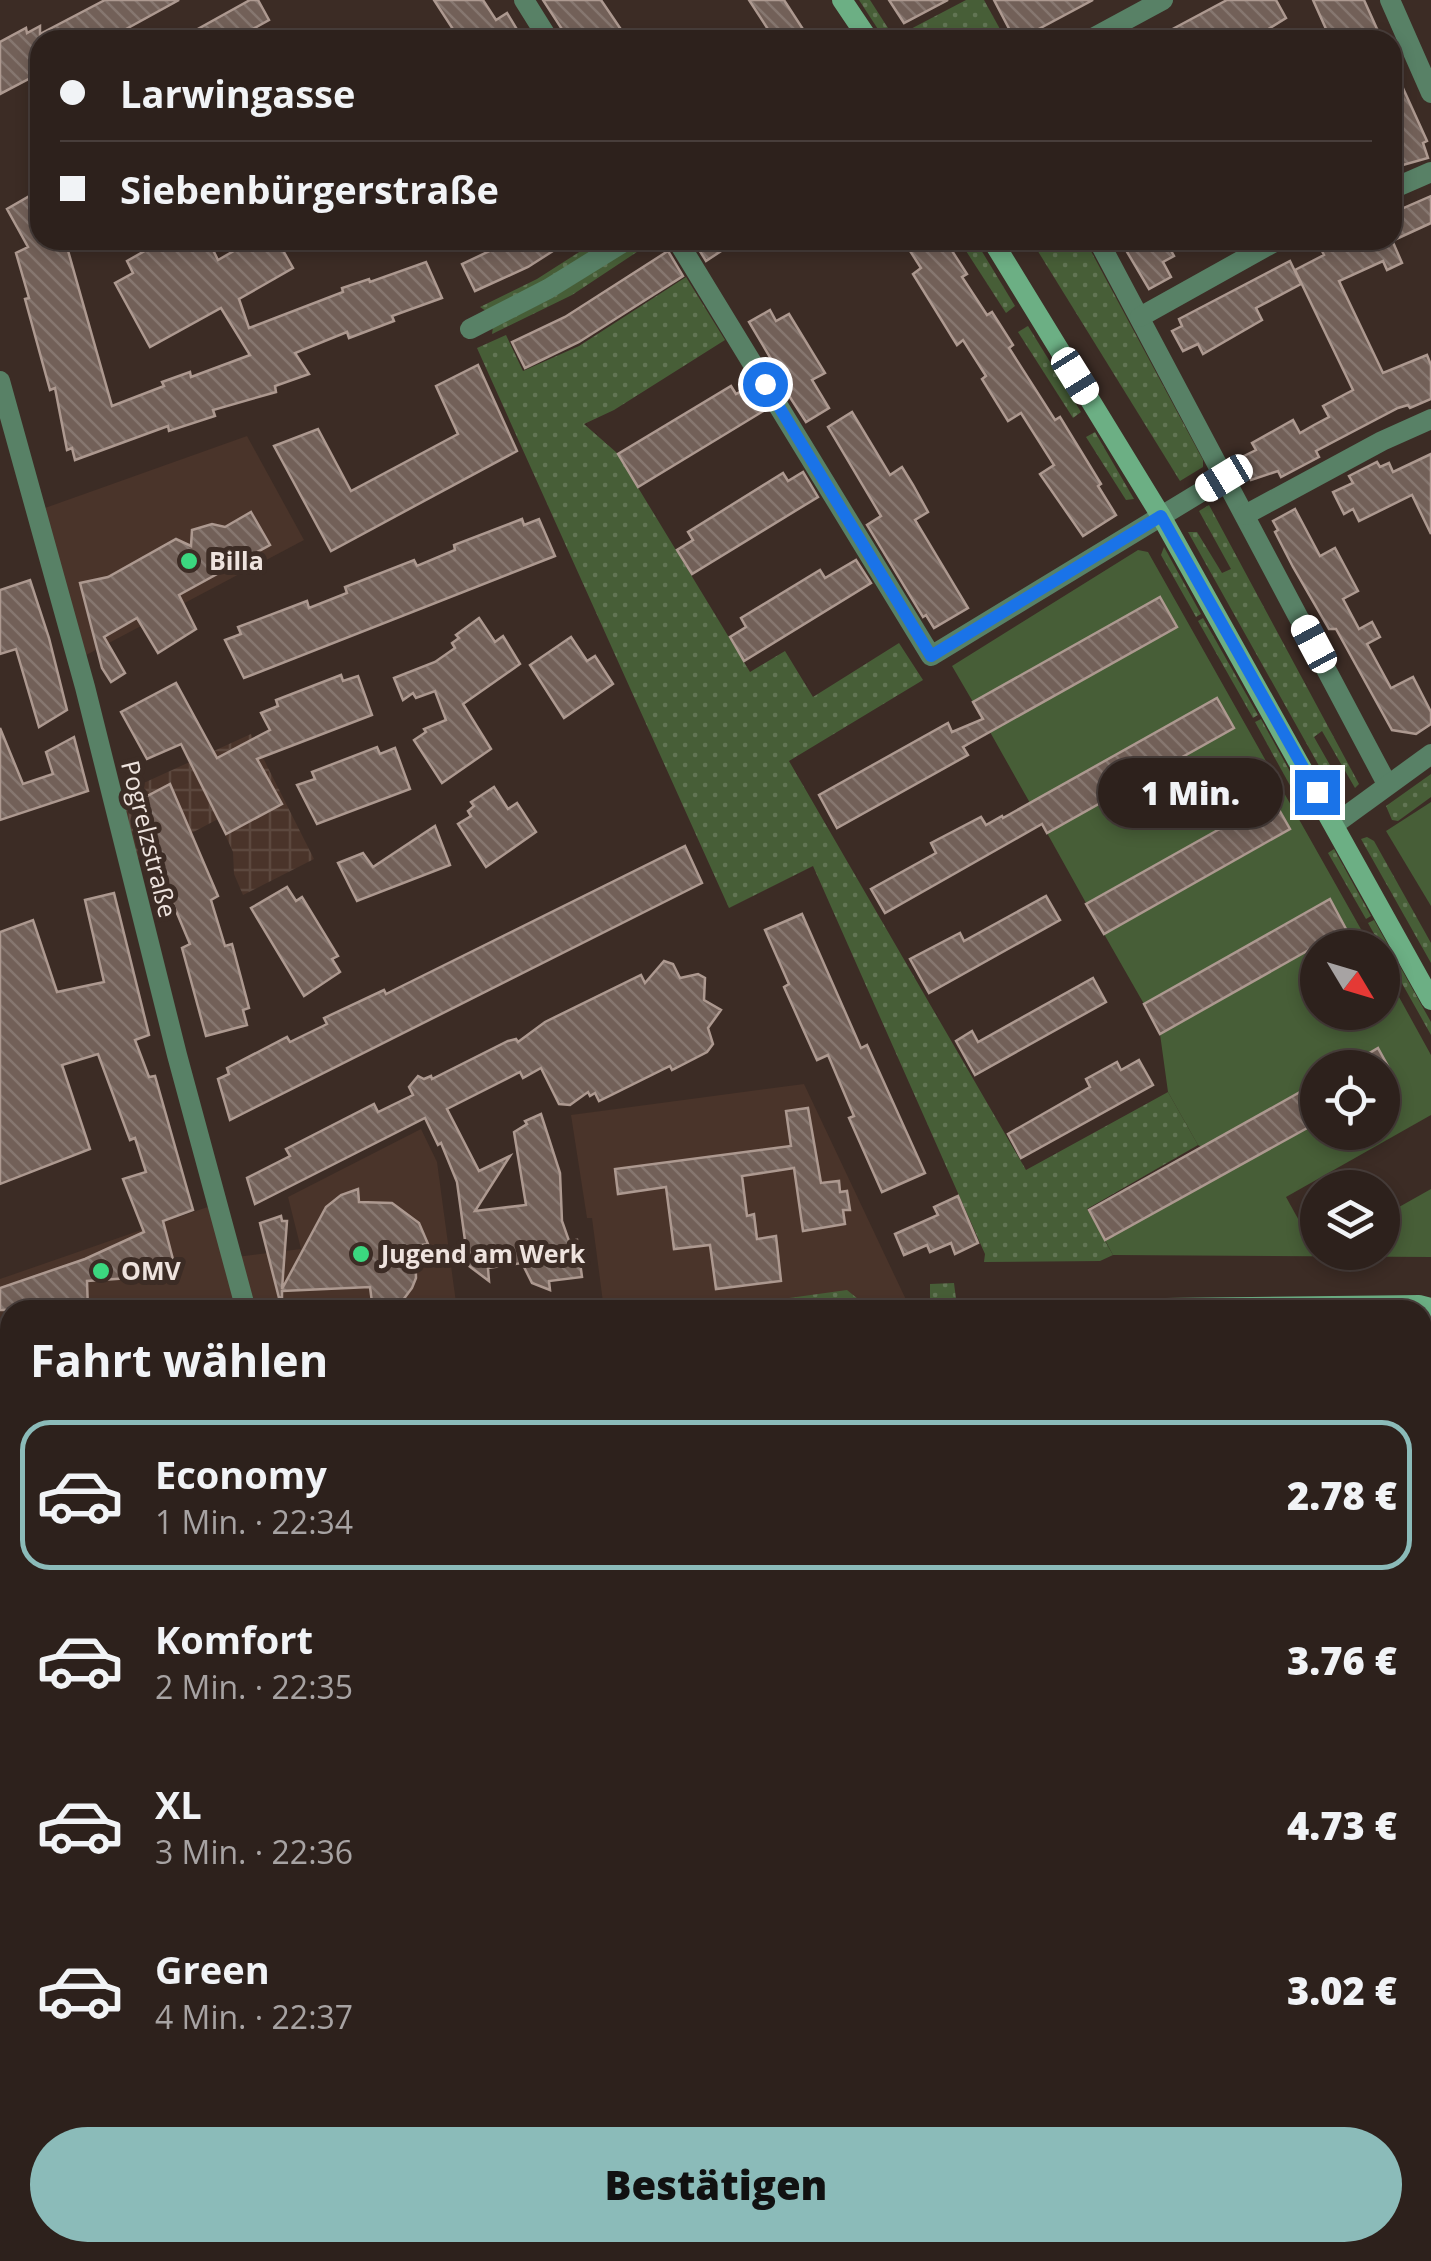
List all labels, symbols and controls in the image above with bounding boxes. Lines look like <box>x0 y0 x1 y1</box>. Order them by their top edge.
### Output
text: Larwingasse <box>120 67 355 119</box>
text: Siebenbürgerstraße <box>120 163 499 215</box>
car <box>1046 343 1104 409</box>
route start <box>743 362 788 407</box>
car <box>1191 450 1257 506</box>
place label: Billa <box>209 543 264 577</box>
marker: Billa <box>178 550 200 572</box>
car <box>1287 610 1341 678</box>
street label: Pogrelzstraße <box>114 757 186 921</box>
callout: 1 Min. <box>1097 757 1282 827</box>
route end <box>1295 770 1340 815</box>
text: 1 Min. <box>1141 771 1240 814</box>
north arrow <box>1300 930 1400 1030</box>
map controls <box>1300 930 1400 1270</box>
button: locate <box>1300 1050 1400 1150</box>
button: layers <box>1300 1170 1400 1270</box>
place label: Jugend am Werk <box>379 1236 586 1270</box>
marker: Jugend am Werk <box>350 1243 372 1265</box>
place label: OMV <box>121 1253 181 1287</box>
marker: OMV <box>90 1260 112 1282</box>
text: Fahrt wählen <box>30 1329 328 1390</box>
text: Economy <box>155 1448 327 1500</box>
icon: car <box>35 1450 125 1540</box>
text: 2.78 € <box>1287 1469 1397 1521</box>
text: 1 Min. · 22:34 <box>155 1500 353 1543</box>
text: Komfort <box>155 1613 313 1665</box>
icon: car <box>35 1615 125 1705</box>
text: 3.76 € <box>1287 1634 1397 1686</box>
text: 2 Min. · 22:35 <box>155 1665 353 1708</box>
text: XL <box>155 1778 202 1830</box>
icon: car <box>35 1780 125 1870</box>
text: 4.73 € <box>1287 1799 1397 1851</box>
text: 3 Min. · 22:36 <box>155 1830 353 1873</box>
text: Green <box>155 1943 270 1995</box>
icon: car <box>35 1945 125 2035</box>
text: 3.02 € <box>1287 1964 1397 2016</box>
text: 4 Min. · 22:37 <box>155 1995 353 2038</box>
button: Bestätigen <box>30 2127 1402 2242</box>

